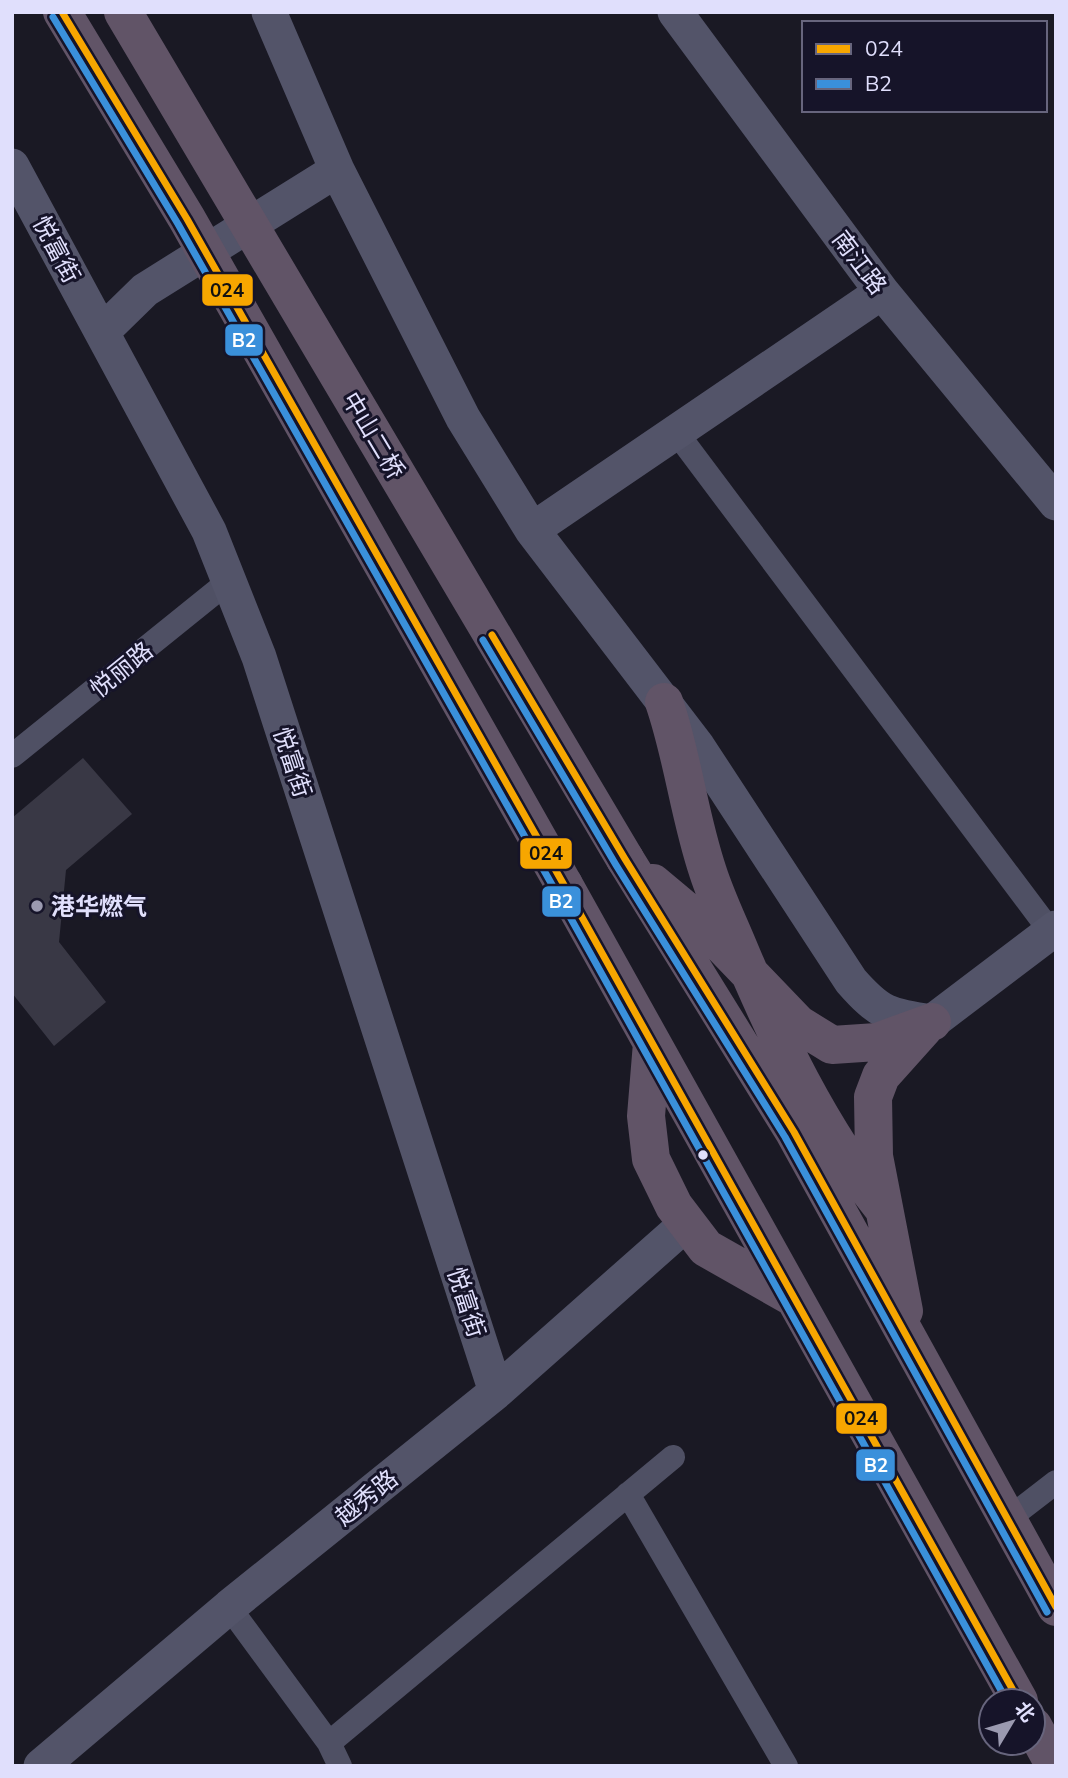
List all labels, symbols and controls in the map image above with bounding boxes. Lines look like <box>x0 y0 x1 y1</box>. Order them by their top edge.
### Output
legend <box>802 21 1047 112</box>
text: 024 <box>865 35 903 61</box>
text: B2 <box>865 70 892 96</box>
street label: 悦富街 <box>27 210 87 288</box>
street label: 南江路 <box>826 224 894 300</box>
line badge: 024 <box>201 273 254 307</box>
text: 024 <box>210 278 245 302</box>
line badge: B2 <box>224 323 264 357</box>
text: B2 <box>232 328 256 352</box>
street label: 中山二桥 <box>336 386 412 484</box>
street label: 悦丽路 <box>84 635 158 703</box>
street label: 悦富街 <box>268 723 318 801</box>
line badge: 024 <box>519 837 573 870</box>
text: 024 <box>529 841 564 865</box>
line badge: B2 <box>541 885 582 918</box>
text: B2 <box>549 889 573 913</box>
place label: 港华燃气 <box>51 891 147 921</box>
marker: 港华燃气 <box>29 898 45 914</box>
unlabelled marker <box>696 1148 710 1162</box>
street label: 悦富街 <box>442 1263 492 1341</box>
line badge: 024 <box>835 1402 888 1435</box>
text: 024 <box>844 1406 879 1430</box>
line badge: B2 <box>855 1448 896 1482</box>
text: B2 <box>864 1453 888 1477</box>
street label: 越秀路 <box>329 1463 403 1531</box>
north arrow <box>977 1687 1047 1757</box>
text: 北 <box>1010 1697 1041 1726</box>

